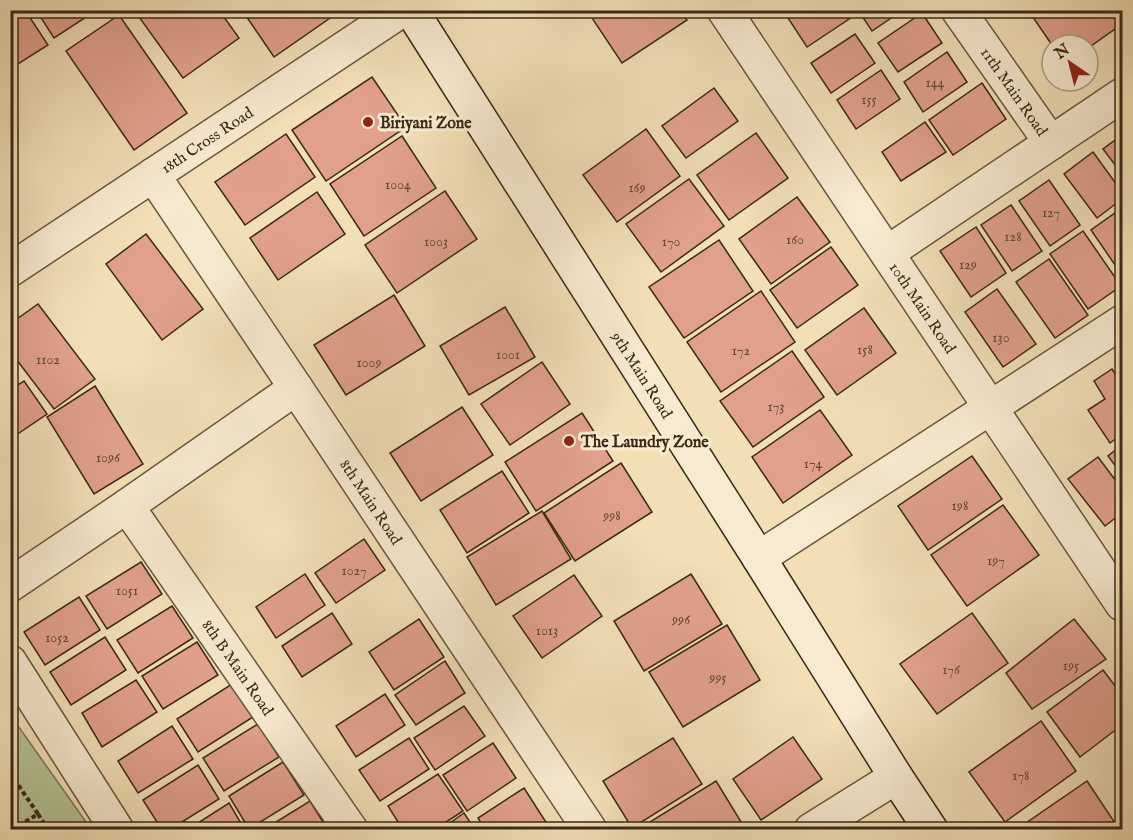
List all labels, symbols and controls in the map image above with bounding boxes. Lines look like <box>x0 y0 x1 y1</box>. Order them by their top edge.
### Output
north arrow <box>1040 33 1100 93</box>
text: N <box>1050 40 1074 65</box>
street label: 11th Main Road <box>975 44 1051 141</box>
house number: 144 <box>926 74 945 92</box>
house number: 155 <box>861 91 877 109</box>
street label: 18th Cross Road <box>158 103 258 179</box>
place label: Biriyani Zone <box>380 114 472 134</box>
marker: Biriyani Zone <box>361 115 375 129</box>
house number: 1004 <box>385 176 411 194</box>
house number: 169 <box>628 179 646 197</box>
house number: 127 <box>1042 204 1060 222</box>
house number: 128 <box>1004 228 1022 246</box>
house number: 160 <box>786 231 804 249</box>
house number: 1003 <box>424 233 448 251</box>
house number: 170 <box>662 233 680 251</box>
house number: 129 <box>959 256 977 274</box>
street label: 10th Main Road <box>884 259 960 358</box>
street label: 9th Main Road <box>605 328 676 423</box>
house number: 130 <box>992 329 1010 347</box>
house number: 158 <box>857 341 873 359</box>
house number: 172 <box>732 342 751 360</box>
house number: 1001 <box>496 346 520 364</box>
house number: 1102 <box>36 351 60 369</box>
house number: 1009 <box>356 354 382 372</box>
house number: 173 <box>768 398 785 416</box>
place label: The Laundry Zone <box>580 433 709 453</box>
marker: The Laundry Zone <box>562 434 576 448</box>
house number: 1096 <box>96 449 121 467</box>
house number: 174 <box>804 455 822 473</box>
street label: 8th Main Road <box>334 456 406 550</box>
house number: 198 <box>952 497 968 515</box>
house number: 998 <box>602 507 621 525</box>
house number: 197 <box>987 552 1005 570</box>
house number: 1027 <box>342 562 367 580</box>
house number: 1051 <box>116 582 138 600</box>
house number: 996 <box>671 611 691 629</box>
street label: 8th B Main Road <box>197 616 277 721</box>
house number: 1013 <box>536 622 558 640</box>
house number: 1052 <box>45 629 69 647</box>
house number: 195 <box>1063 657 1079 675</box>
house number: 176 <box>942 661 961 679</box>
house number: 995 <box>708 669 727 687</box>
house number: 178 <box>1012 767 1030 785</box>

